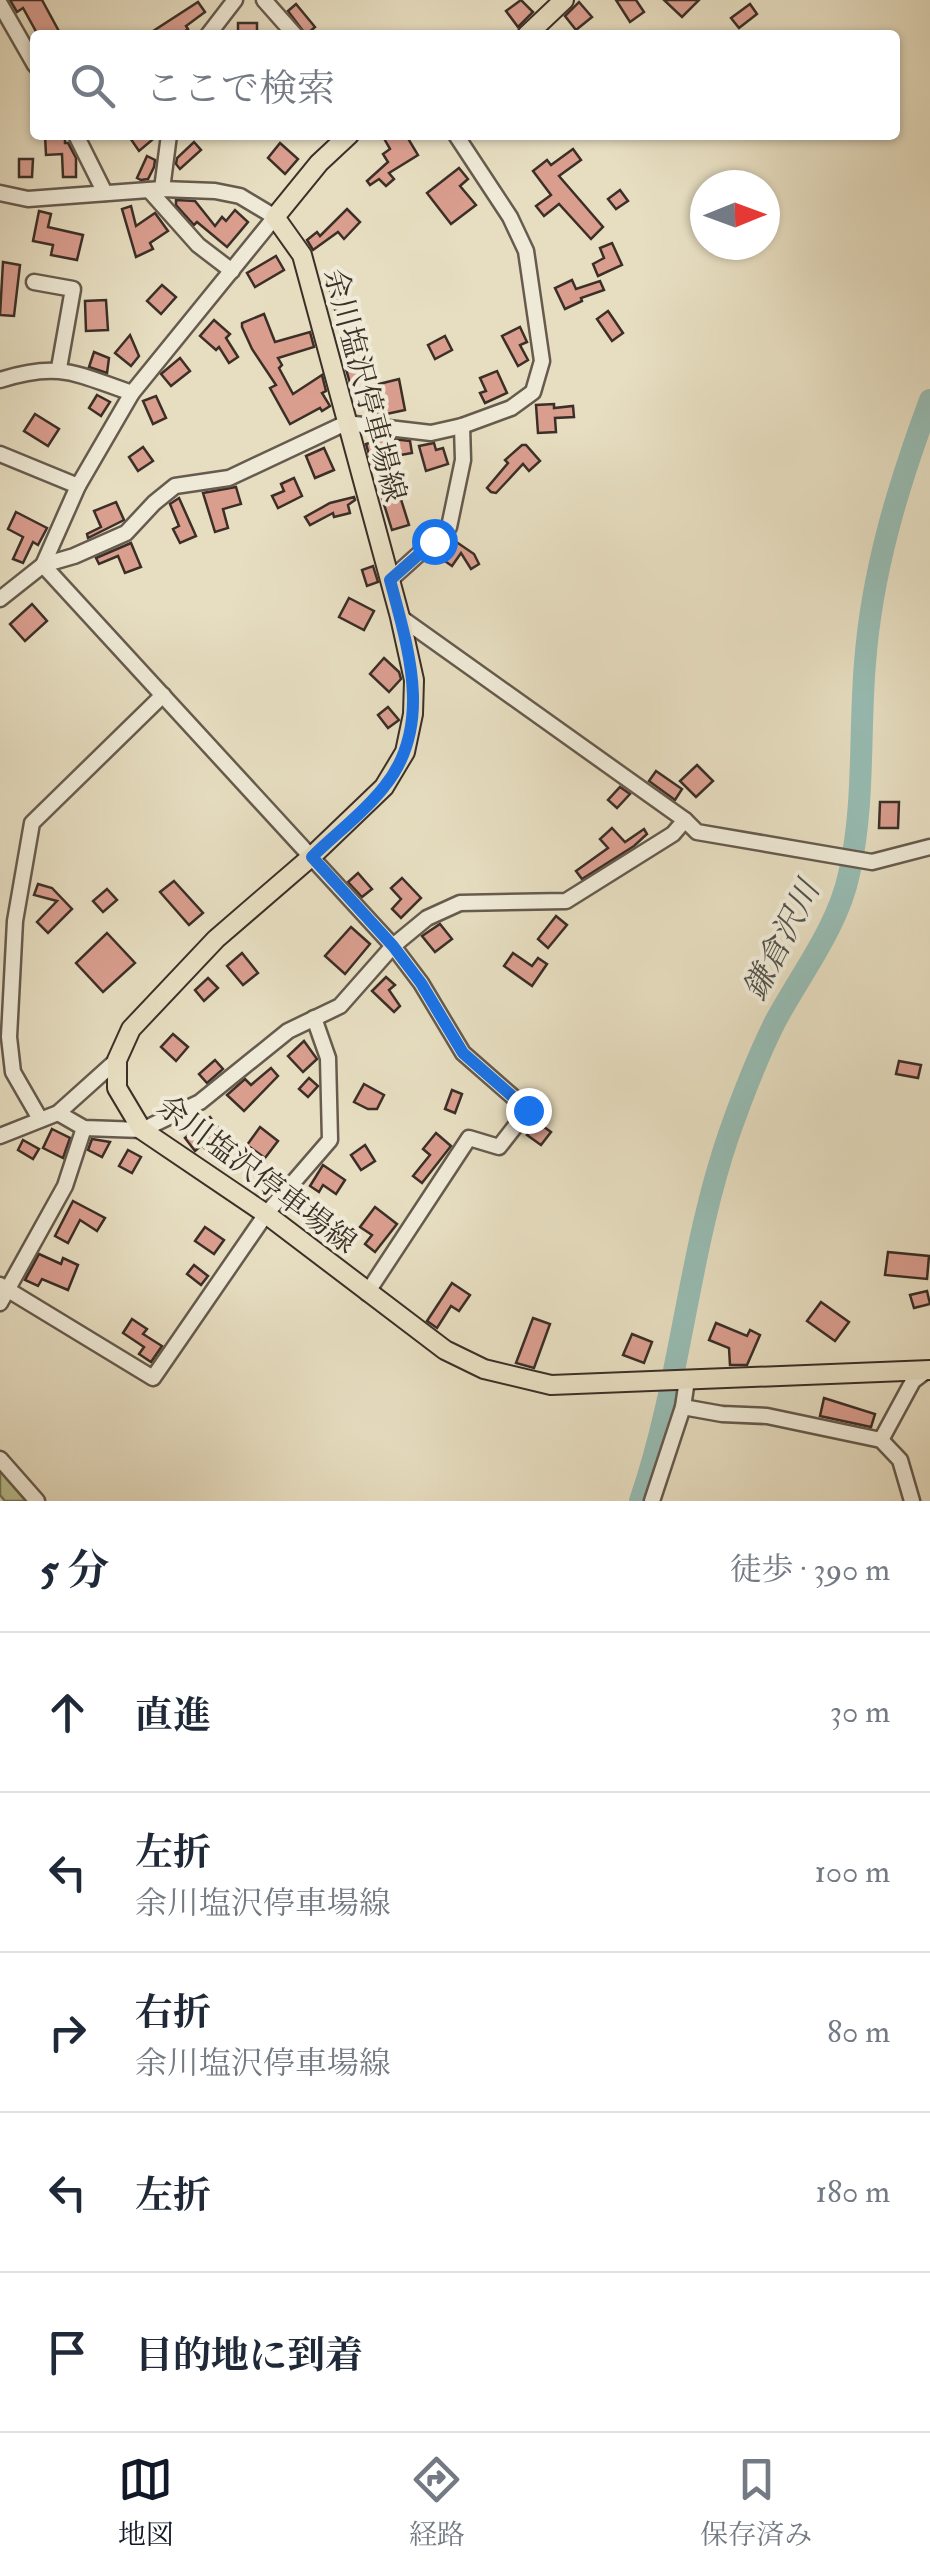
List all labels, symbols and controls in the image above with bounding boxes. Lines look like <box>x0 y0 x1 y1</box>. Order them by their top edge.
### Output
search box <box>30 30 900 140</box>
icon: search <box>65 58 120 113</box>
text: ここで検索 <box>145 65 335 113</box>
north arrow <box>690 170 780 260</box>
street label: 余川塩沢停車場線 <box>316 264 413 506</box>
route start <box>412 519 458 565</box>
water label: 鎌倉沢川 <box>735 872 830 1007</box>
street label: 余川塩沢停車場線 <box>150 1087 364 1261</box>
route end <box>506 1088 552 1134</box>
text: 5 分 <box>40 1545 109 1597</box>
text: 徒歩 · 390 m <box>730 1550 890 1590</box>
icon: ahead <box>40 1685 95 1740</box>
text: 直進 <box>135 1692 211 1740</box>
text: 30 m <box>830 1692 890 1732</box>
text: 左折 <box>135 1829 211 1877</box>
icon: left <box>40 1845 95 1900</box>
text: 100 m <box>814 1852 890 1892</box>
text: 余川塩沢停車場線 <box>135 1884 391 1924</box>
text: 右折 <box>135 1989 211 2037</box>
icon: right <box>40 2005 95 2060</box>
text: 80 m <box>827 2012 890 2052</box>
text: 余川塩沢停車場線 <box>135 2044 391 2084</box>
icon: left <box>40 2165 95 2220</box>
text: 左折 <box>135 2172 211 2220</box>
text: 180 m <box>816 2172 890 2212</box>
icon: arrive <box>40 2325 95 2380</box>
text: 目的地に到着 <box>135 2332 363 2380</box>
tab: 地図 <box>118 2452 174 2553</box>
tab: 経路 <box>409 2452 465 2553</box>
tab: 保存済み <box>700 2452 812 2553</box>

